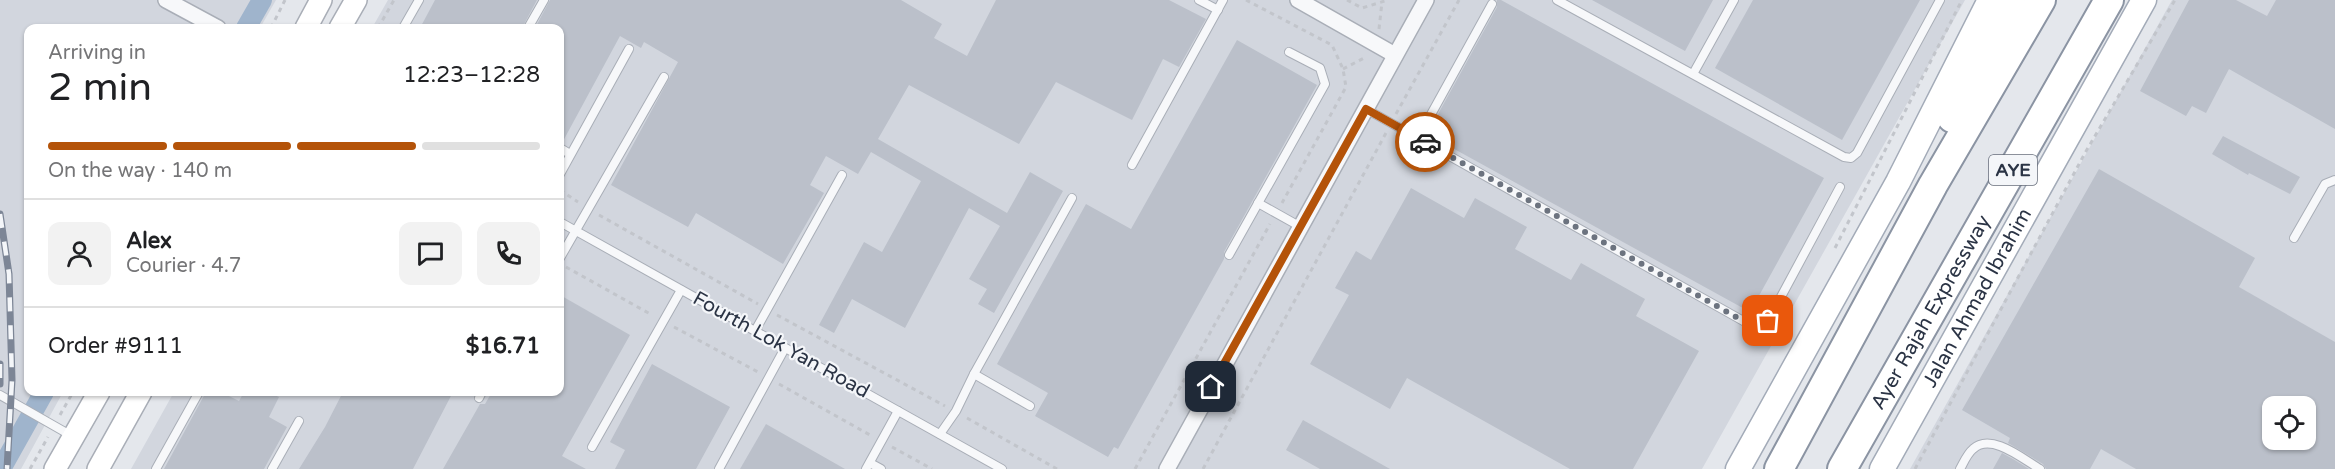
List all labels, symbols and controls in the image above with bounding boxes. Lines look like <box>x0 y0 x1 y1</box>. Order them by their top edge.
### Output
text: Arriving in <box>48 41 146 65</box>
text: 12:23–12:28 <box>403 62 540 88</box>
text: 2 min <box>48 64 152 111</box>
courier <box>1395 112 1455 172</box>
icon: car <box>1409 126 1442 159</box>
road number: AYE <box>1989 155 2037 185</box>
text: On the way · 140 m <box>48 159 232 183</box>
street label: Jalan Ahmad Ibrahim <box>1918 204 2037 392</box>
street label: Ayer Rajah Expressway <box>1866 211 1996 414</box>
button: person <box>48 222 111 285</box>
button: chat <box>399 222 462 285</box>
button: phone <box>477 222 540 285</box>
text: Alex <box>126 228 172 254</box>
text: Courier · 4.7 <box>126 254 241 278</box>
street label: Fourth Lok Yan Road <box>689 286 873 404</box>
pin <box>1742 295 1793 346</box>
icon: bag <box>1751 304 1784 337</box>
text: Order #9111 <box>48 333 183 359</box>
text: $16.71 <box>466 333 540 359</box>
pin <box>1185 361 1236 412</box>
icon: home <box>1194 370 1227 403</box>
map controls <box>2262 396 2316 450</box>
button: locate <box>2262 396 2316 450</box>

